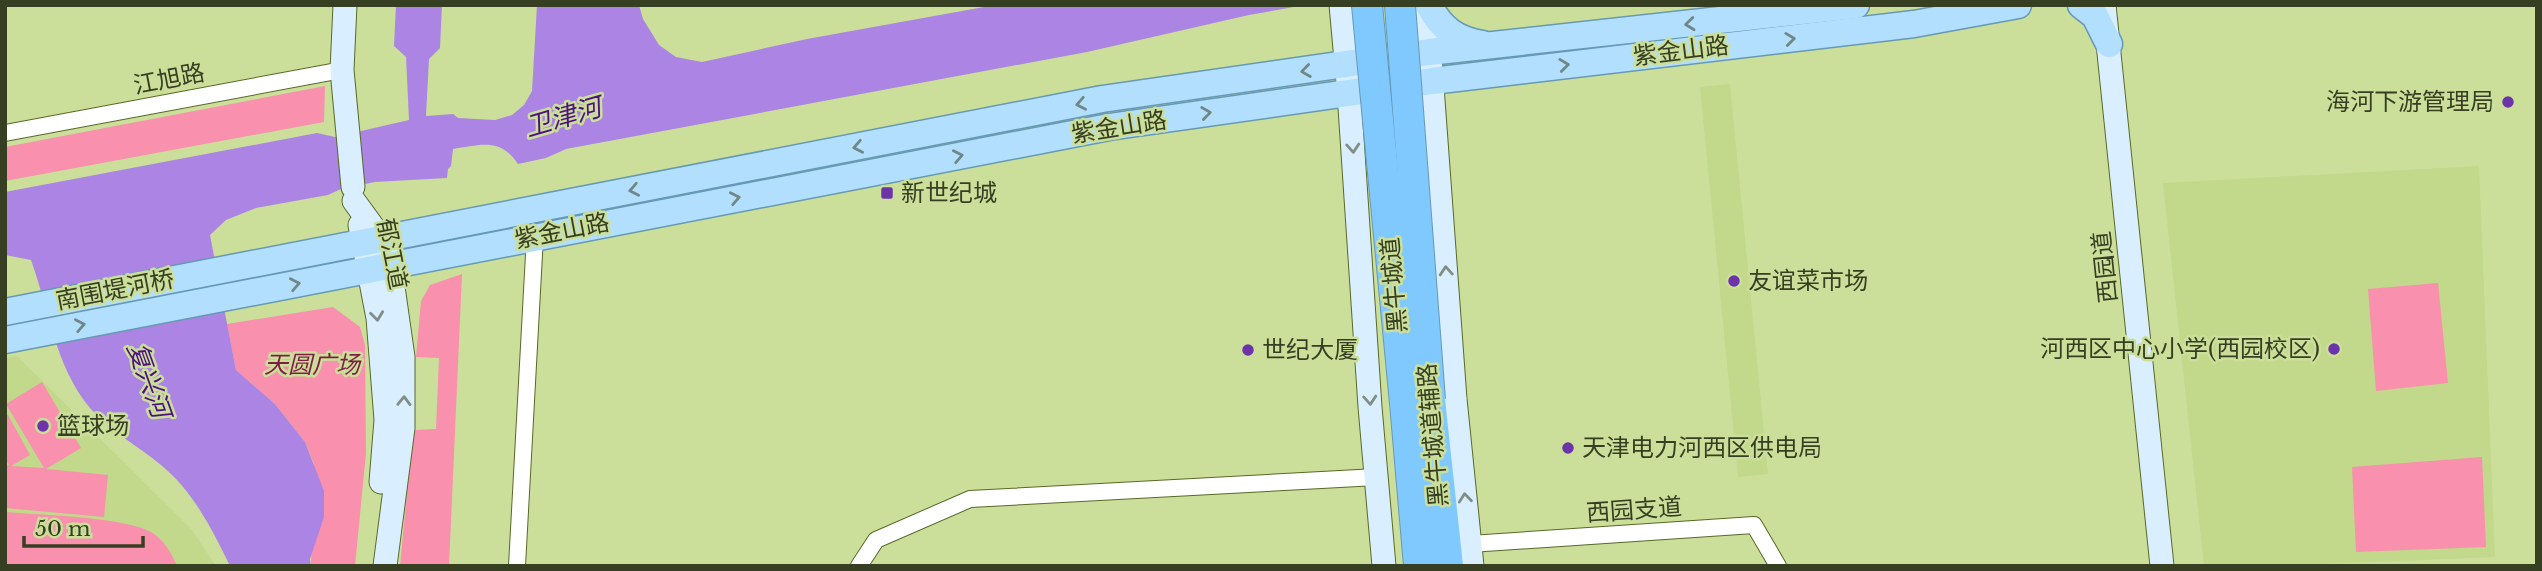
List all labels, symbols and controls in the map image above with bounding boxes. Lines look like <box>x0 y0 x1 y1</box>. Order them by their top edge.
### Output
one-way arrow <box>1684 16 1696 31</box>
street label: 紫金山路 <box>1632 30 1730 71</box>
one-way arrow <box>1784 31 1796 46</box>
street label: 江旭路 <box>131 57 207 100</box>
one-way arrow <box>1558 58 1570 73</box>
one-way arrow <box>1300 63 1312 78</box>
place label: 海河下游管理局 <box>2326 87 2494 116</box>
water label: 卫津河 <box>521 89 610 143</box>
marker: 海河下游管理局 <box>2500 94 2516 110</box>
one-way arrow <box>1075 95 1087 110</box>
street label: 紫金山路 <box>1069 105 1169 148</box>
one-way arrow <box>1200 106 1212 121</box>
one-way arrow <box>852 139 864 154</box>
one-way arrow <box>1345 143 1360 154</box>
one-way arrow <box>952 149 964 164</box>
place label: 新世纪城 <box>901 178 997 207</box>
one-way arrow <box>628 182 640 197</box>
marker: 新世纪城 <box>879 185 895 201</box>
one-way arrow <box>728 192 740 207</box>
street label: 紫金山路 <box>512 207 612 254</box>
street label: 郁江道 <box>371 216 414 292</box>
street label: 西园道 <box>2086 230 2123 304</box>
street label: 黑牛城道 <box>1375 236 1412 334</box>
street label: 南围堤河桥 <box>53 264 177 315</box>
one-way arrow <box>1439 265 1454 276</box>
place label: 友谊菜市场 <box>1748 266 1868 295</box>
marker: 友谊菜市场 <box>1726 273 1742 289</box>
one-way arrow <box>289 278 301 293</box>
one-way arrow <box>369 310 384 322</box>
one-way arrow <box>74 319 86 334</box>
place label: 河西区中心小学(西园校区) <box>2040 334 2320 363</box>
place label: 世纪大厦 <box>1262 335 1358 364</box>
water label: 复兴河 <box>121 338 179 427</box>
marker: 河西区中心小学(西园校区) <box>2326 341 2342 357</box>
marker: 世纪大厦 <box>1240 342 1256 358</box>
park label: 天圆广场 <box>264 350 362 379</box>
street label: 黑牛城道辅路 <box>1412 362 1453 508</box>
one-way arrow <box>396 395 411 406</box>
one-way arrow <box>1362 395 1377 406</box>
place label: 篮球场 <box>57 411 129 440</box>
marker: 篮球场 <box>35 418 51 434</box>
place label: 天津电力河西区供电局 <box>1582 433 1822 462</box>
marker: 天津电力河西区供电局 <box>1560 440 1576 456</box>
one-way arrow <box>1458 492 1473 503</box>
street label: 西园支道 <box>1585 492 1683 527</box>
scale bar <box>24 504 144 548</box>
text: 50 m <box>35 516 91 542</box>

